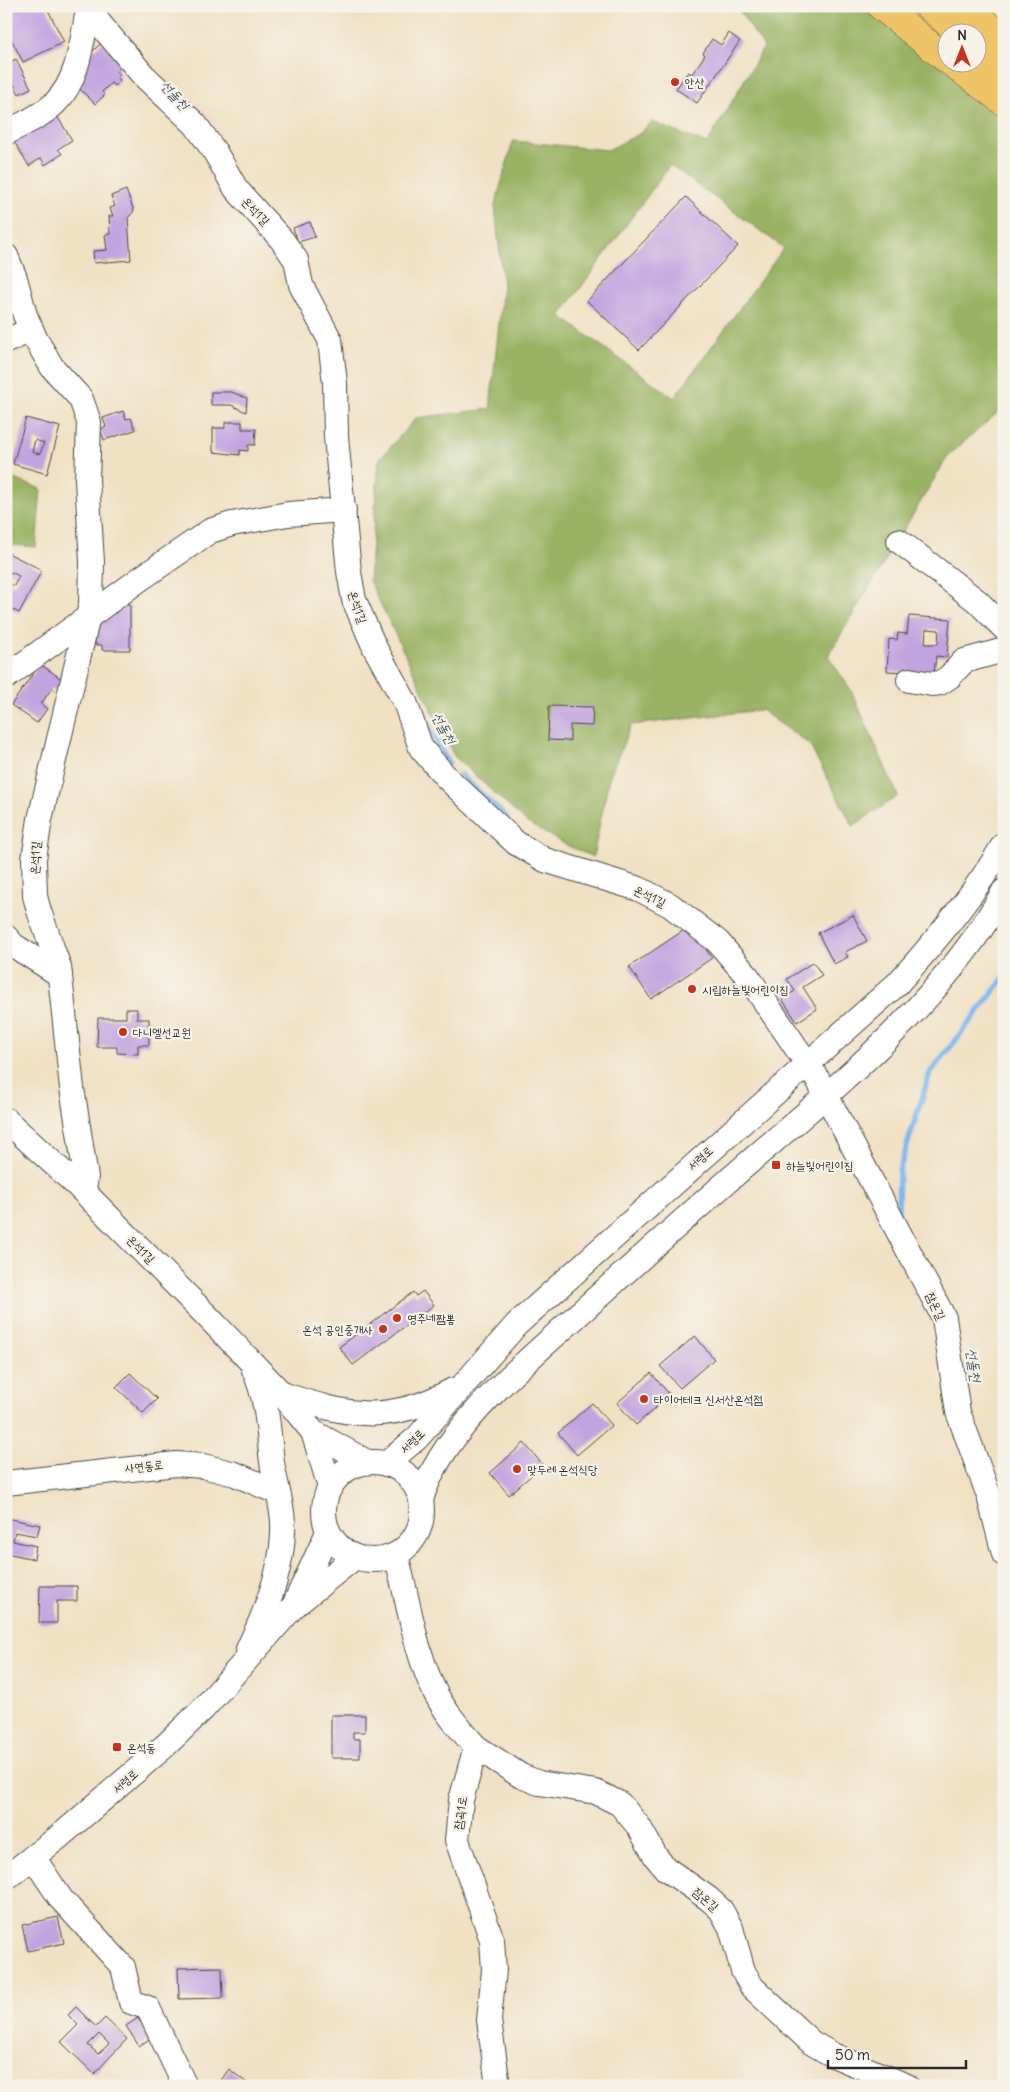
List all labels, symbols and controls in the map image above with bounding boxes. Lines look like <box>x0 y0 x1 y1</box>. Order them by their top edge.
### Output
north arrow <box>938 22 988 72</box>
text: N <box>957 26 967 44</box>
place label: 안산 <box>685 75 705 90</box>
water label: 선돌천 <box>157 76 194 115</box>
marker: 안산 <box>669 76 681 88</box>
street label: 온석1길 <box>239 194 273 229</box>
street label: 온석1길 <box>345 589 371 626</box>
water label: 선돌천 <box>428 709 461 749</box>
street label: 온석1길 <box>27 840 43 875</box>
street label: 온석1길 <box>632 882 669 910</box>
place label: 시립하늘빛어린이집 <box>702 982 789 997</box>
marker: 시립하늘빛어린이집 <box>686 983 698 995</box>
place label: 다니엘선교원 <box>133 1025 191 1040</box>
marker: 다니엘선교원 <box>117 1026 129 1038</box>
street label: 서령로 <box>684 1143 716 1173</box>
place label: 하늘빛어린이집 <box>786 1158 854 1173</box>
marker: 하늘빛어린이집 <box>770 1159 782 1171</box>
street label: 온석1길 <box>124 1232 158 1266</box>
street label: 잠온길 <box>923 1290 949 1323</box>
place label: 영주네짬뽕 <box>407 1311 455 1326</box>
marker: 영주네짬뽕 <box>391 1312 403 1324</box>
place label: 온석 공인중개사 <box>303 1322 373 1337</box>
marker: 온석 공인중개사 <box>377 1323 389 1335</box>
water label: 선돌천 <box>963 1347 986 1385</box>
place label: 타이어테크 신서산온석점 <box>654 1392 763 1407</box>
marker: 타이어테크 신서산온석점 <box>638 1393 650 1405</box>
street label: 서령로 <box>396 1426 428 1456</box>
street label: 사연동로 <box>124 1457 164 1475</box>
place label: 맞두레 온석식당 <box>527 1462 598 1477</box>
marker: 맞두레 온석식당 <box>511 1463 523 1475</box>
place label: 온석동 <box>127 1740 156 1755</box>
marker: 온석동 <box>111 1741 123 1753</box>
street label: 서령로 <box>109 1766 141 1796</box>
street label: 잠곡1로 <box>450 1795 470 1831</box>
street label: 잠온길 <box>690 1884 722 1914</box>
scale bar <box>828 2037 965 2069</box>
text: 50 m <box>835 2045 870 2064</box>

